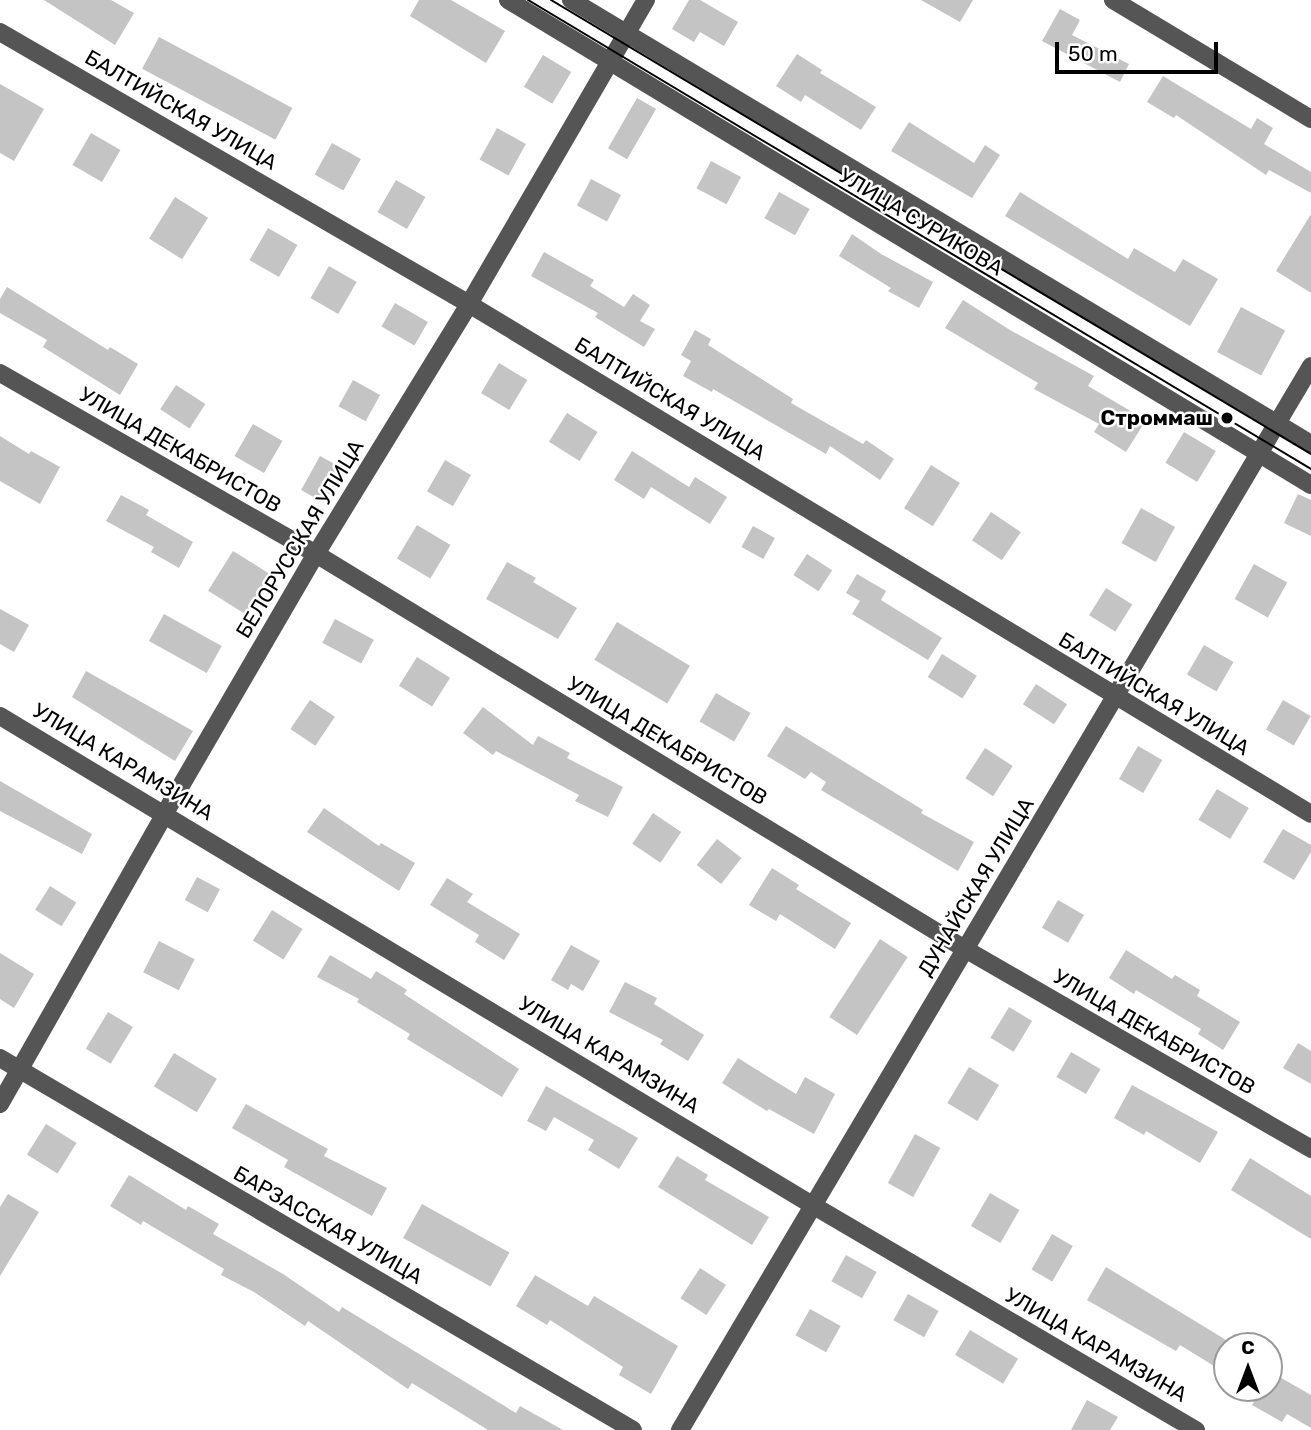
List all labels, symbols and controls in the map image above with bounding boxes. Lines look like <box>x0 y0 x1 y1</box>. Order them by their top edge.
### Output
scale bar <box>1059 28 1222 72</box>
text: 50 m <box>1068 41 1118 66</box>
street label: БАЛТИЙСКАЯ УЛИЦА <box>80 45 282 175</box>
street label: УЛИЦА СУРИКОВА <box>834 163 1008 281</box>
street label: БАЛТИЙСКАЯ УЛИЦА <box>570 332 770 466</box>
street label: УЛИЦА ДЕКАБРИСТОВ <box>75 382 285 518</box>
place label: Строммаш <box>1100 405 1213 431</box>
marker: Строммаш <box>1219 410 1235 426</box>
street label: БЕЛОРУССКАЯ УЛИЦА <box>231 435 369 643</box>
street label: БАЛТИЙСКАЯ УЛИЦА <box>1054 627 1254 761</box>
street label: УЛИЦА ДЕКАБРИСТОВ <box>562 671 772 811</box>
street label: УЛИЦА КАРАМЗИНА <box>28 698 218 826</box>
street label: ДУНАЙСКАЯ УЛИЦА <box>913 793 1039 981</box>
street label: УЛИЦА ДЕКАБРИСТОВ <box>1049 964 1259 1100</box>
street label: УЛИЦА КАРАМЗИНА <box>514 991 704 1119</box>
street label: БАРЗАССКАЯ УЛИЦА <box>229 1161 427 1289</box>
street label: УЛИЦА КАРАМЗИНА <box>1000 1283 1192 1407</box>
north arrow <box>1213 1332 1283 1402</box>
text: С <box>1241 1336 1255 1359</box>

